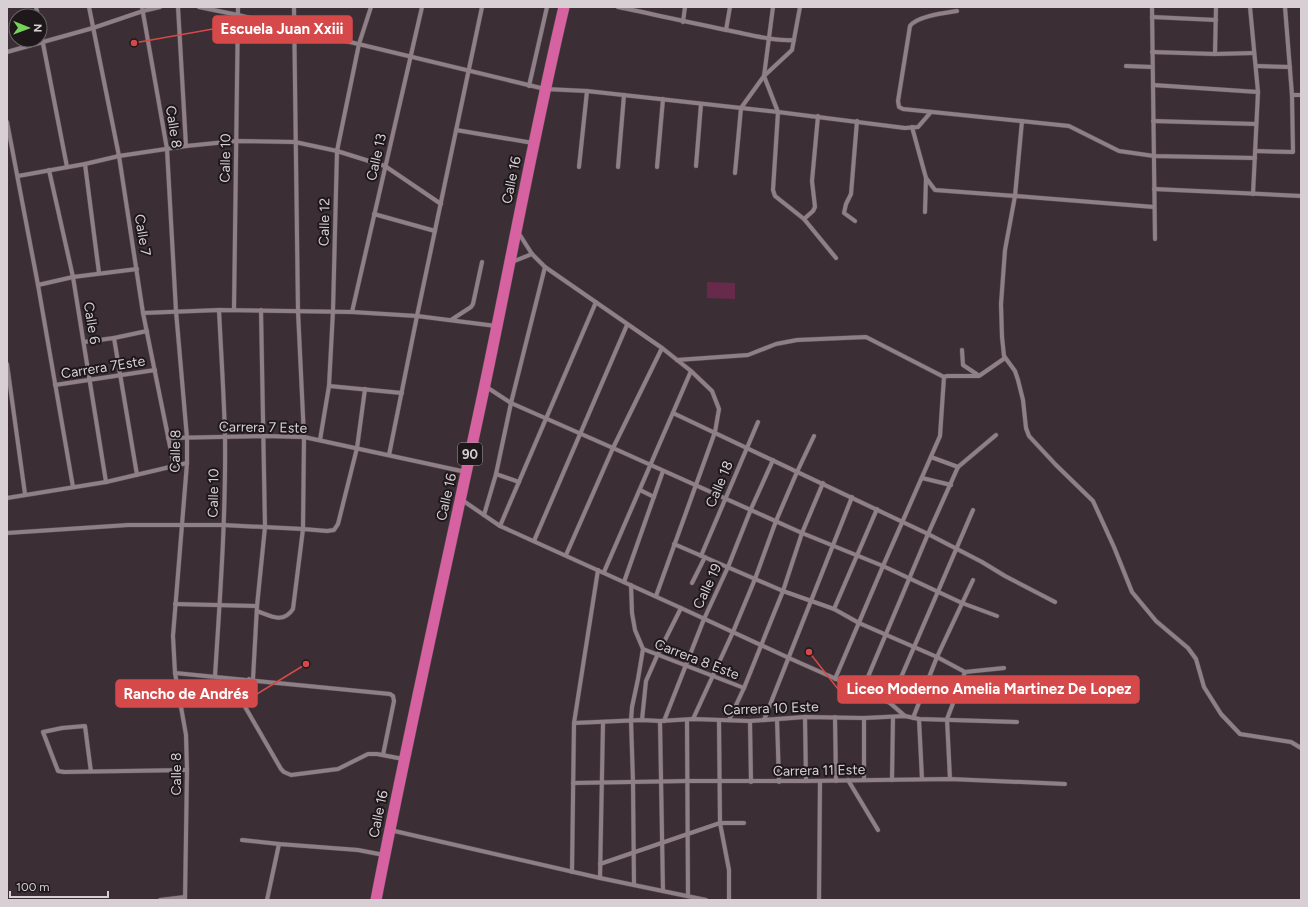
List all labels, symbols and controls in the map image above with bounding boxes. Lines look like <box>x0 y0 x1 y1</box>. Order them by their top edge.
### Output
north arrow <box>8 8 48 48</box>
callout: Escuela Juan Xxiii <box>213 16 352 43</box>
text: Escuela Juan Xxiii <box>220 20 344 38</box>
text: N <box>31 24 44 33</box>
street label: Calle 8 <box>162 104 185 150</box>
street label: Calle 13 <box>363 132 390 182</box>
street label: Calle 10 <box>217 133 234 183</box>
street label: Calle 16 <box>498 155 525 205</box>
street label: Calle 12 <box>316 198 333 246</box>
street label: Calle 7 <box>131 213 154 258</box>
street label: Calle 6 <box>80 301 103 345</box>
street label: Carrera 7Este <box>60 352 147 383</box>
street label: Carrera 7 Este <box>219 418 308 437</box>
street label: Calle 8 <box>167 429 184 473</box>
road number: 90 <box>458 443 482 465</box>
street label: Calle 18 <box>702 458 737 510</box>
street label: Calle 10 <box>205 468 222 518</box>
street label: Calle 16 <box>433 472 460 523</box>
street label: Calle 19 <box>690 561 725 612</box>
street label: Carrera 8 Este <box>652 636 742 684</box>
callout: Liceo Moderno Amelia Martinez De Lopez <box>838 676 1139 703</box>
callout: Rancho de Andrés <box>116 680 257 707</box>
text: Liceo Moderno Amelia Martinez De Lopez <box>846 680 1132 698</box>
text: Rancho de Andrés <box>123 685 249 703</box>
street label: Carrera 10 Este <box>723 698 819 719</box>
street label: Calle 8 <box>168 752 185 796</box>
street label: Carrera 11 Este <box>773 761 866 780</box>
street label: Calle 16 <box>365 789 392 839</box>
scale bar <box>10 873 108 899</box>
text: 100 m <box>16 880 50 894</box>

